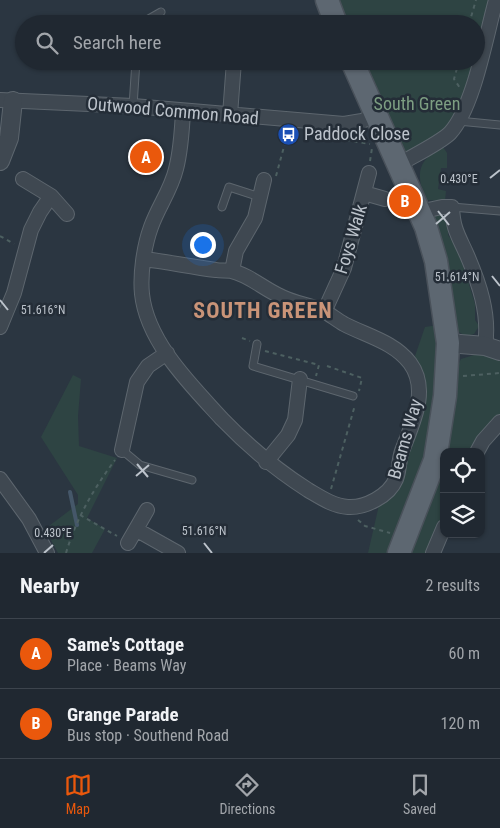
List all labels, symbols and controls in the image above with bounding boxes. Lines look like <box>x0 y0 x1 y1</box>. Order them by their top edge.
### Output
search box <box>15 15 485 70</box>
icon: search <box>33 29 61 57</box>
text: Search here <box>73 31 161 54</box>
street label: Outwood Common Road <box>86 93 260 128</box>
park label: South Green <box>374 93 460 114</box>
bus stop icon: Paddock Close <box>276 122 300 146</box>
place label: Paddock Close <box>304 123 410 144</box>
pin: A <box>130 138 162 176</box>
text: 0.430°E <box>440 172 478 186</box>
pin: B <box>389 182 421 220</box>
street label: Foys Walk <box>330 202 371 276</box>
your location <box>190 232 216 258</box>
text: 51.614°N <box>435 270 479 284</box>
district label: SOUTH GREEN <box>193 298 333 323</box>
text: 51.616°N <box>21 303 65 317</box>
street label: Beams Way <box>383 396 426 481</box>
map controls <box>440 448 485 538</box>
button: locate <box>440 448 485 493</box>
button: layers <box>440 493 485 538</box>
text: 51.616°N <box>182 524 226 538</box>
text: 0.430°E <box>34 526 72 540</box>
text: Nearby <box>20 574 79 598</box>
text: 2 results <box>425 576 480 595</box>
text: Same's Cottage <box>67 633 184 656</box>
text: A <box>31 644 41 663</box>
text: 60 m <box>448 644 480 663</box>
text: Place · Beams Way <box>67 656 186 675</box>
text: Grange Parade <box>67 703 179 726</box>
text: B <box>32 714 40 733</box>
text: 120 m <box>441 714 480 733</box>
text: Bus stop · Southend Road <box>67 726 229 745</box>
tab: Map <box>64 771 92 817</box>
tab: Directions <box>219 771 275 817</box>
tab: Saved <box>403 771 436 817</box>

